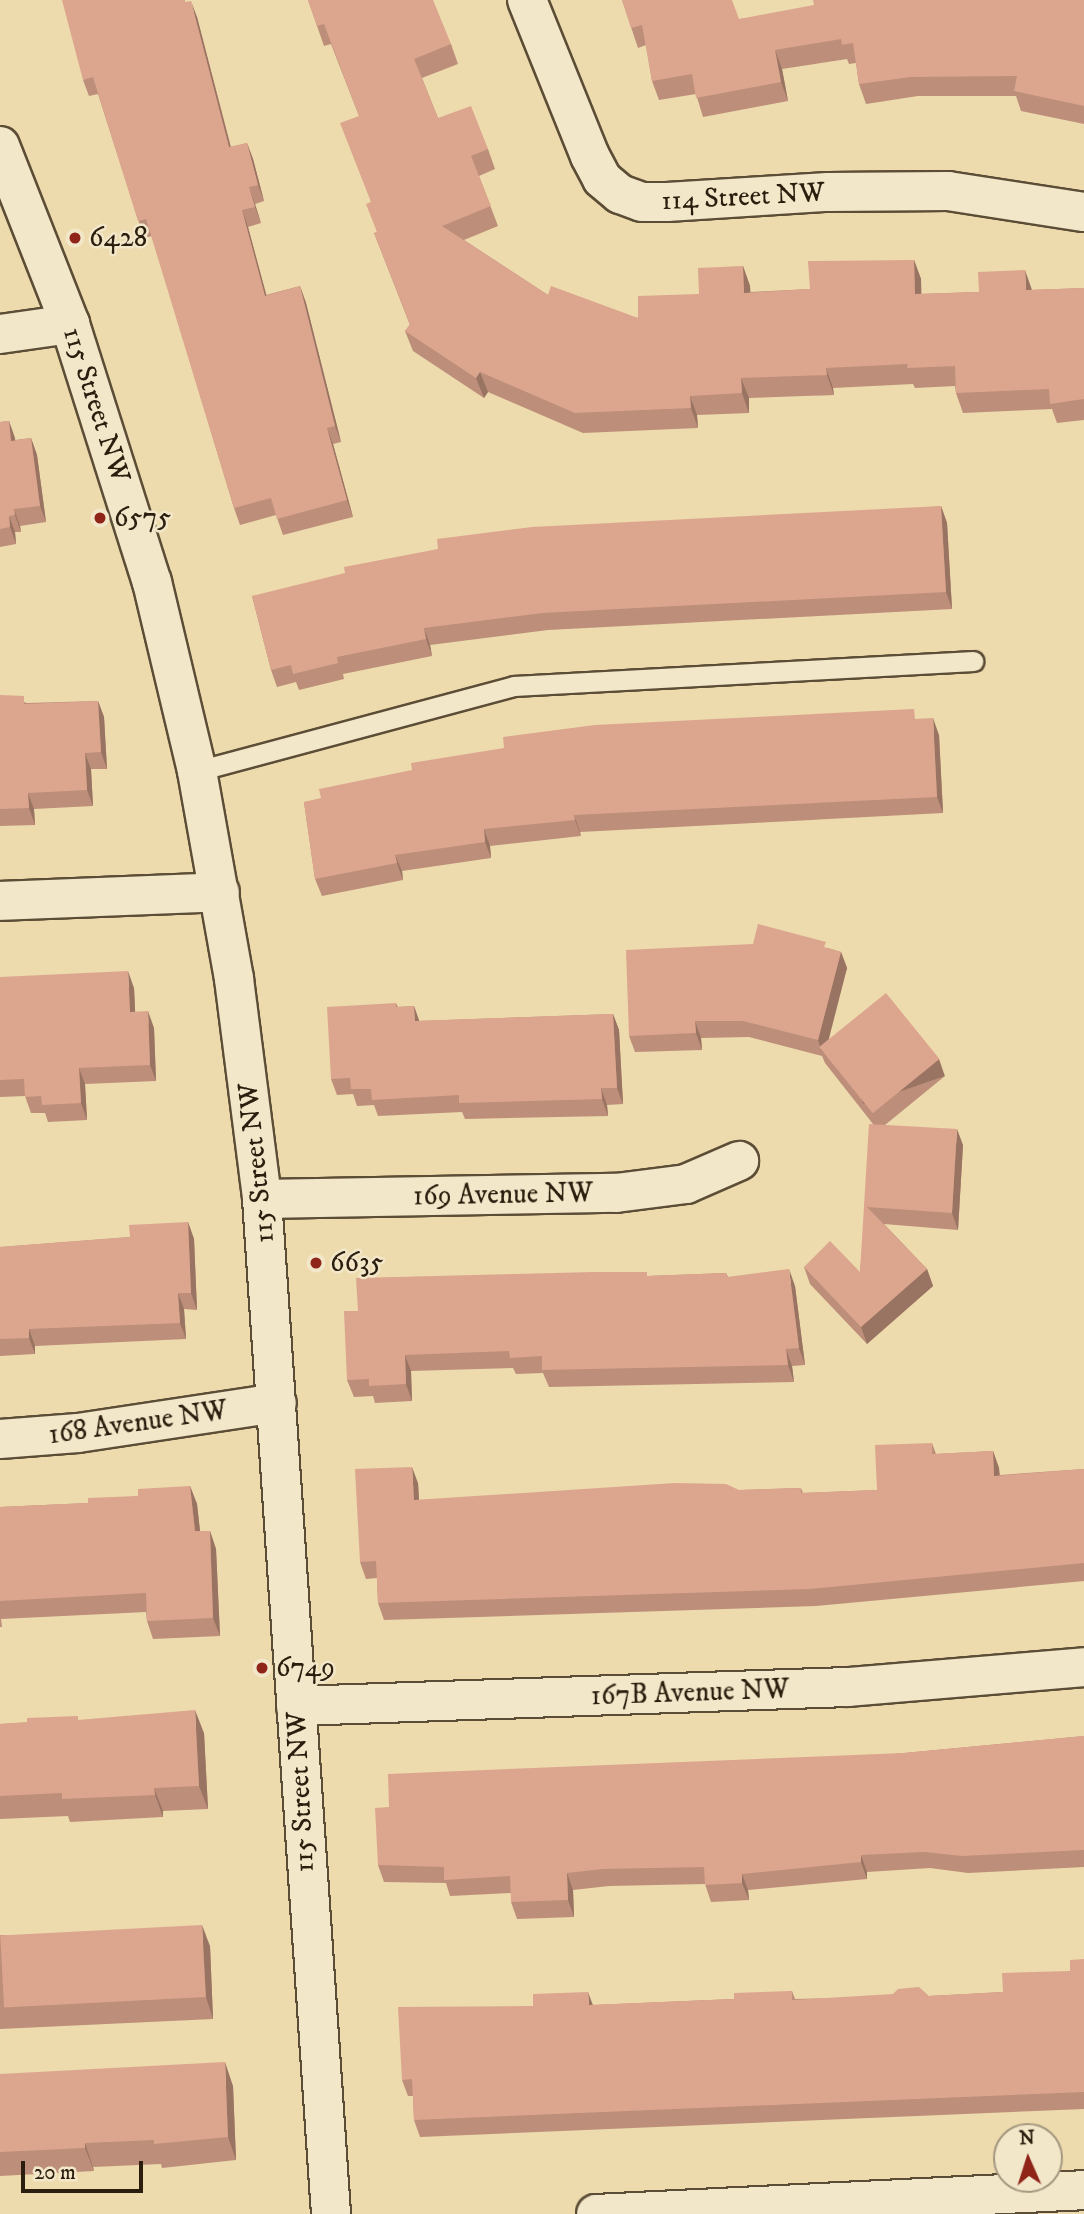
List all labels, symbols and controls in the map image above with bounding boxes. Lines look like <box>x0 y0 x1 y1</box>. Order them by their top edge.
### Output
street label: 114 Street NW <box>660 176 826 218</box>
place label: 6428 <box>89 221 147 255</box>
marker: 6428 <box>67 230 83 246</box>
street label: 115 Street NW <box>55 323 137 487</box>
place label: 6575 <box>114 501 171 535</box>
marker: 6575 <box>92 510 108 526</box>
street label: 115 Street NW <box>232 1081 282 1245</box>
street label: 169 Avenue NW <box>413 1177 593 1213</box>
place label: 6635 <box>330 1246 384 1280</box>
marker: 6635 <box>308 1255 324 1271</box>
street label: 168 Avenue NW <box>46 1394 230 1452</box>
place label: 6749 <box>276 1651 335 1685</box>
marker: 6749 <box>254 1660 270 1676</box>
street label: 167B Avenue NW <box>590 1673 790 1713</box>
street label: 115 Street NW <box>280 1711 322 1873</box>
north arrow <box>993 2123 1063 2193</box>
text: N <box>1019 2127 1035 2150</box>
scale bar <box>24 2148 147 2192</box>
text: 20 m <box>34 2160 76 2186</box>

